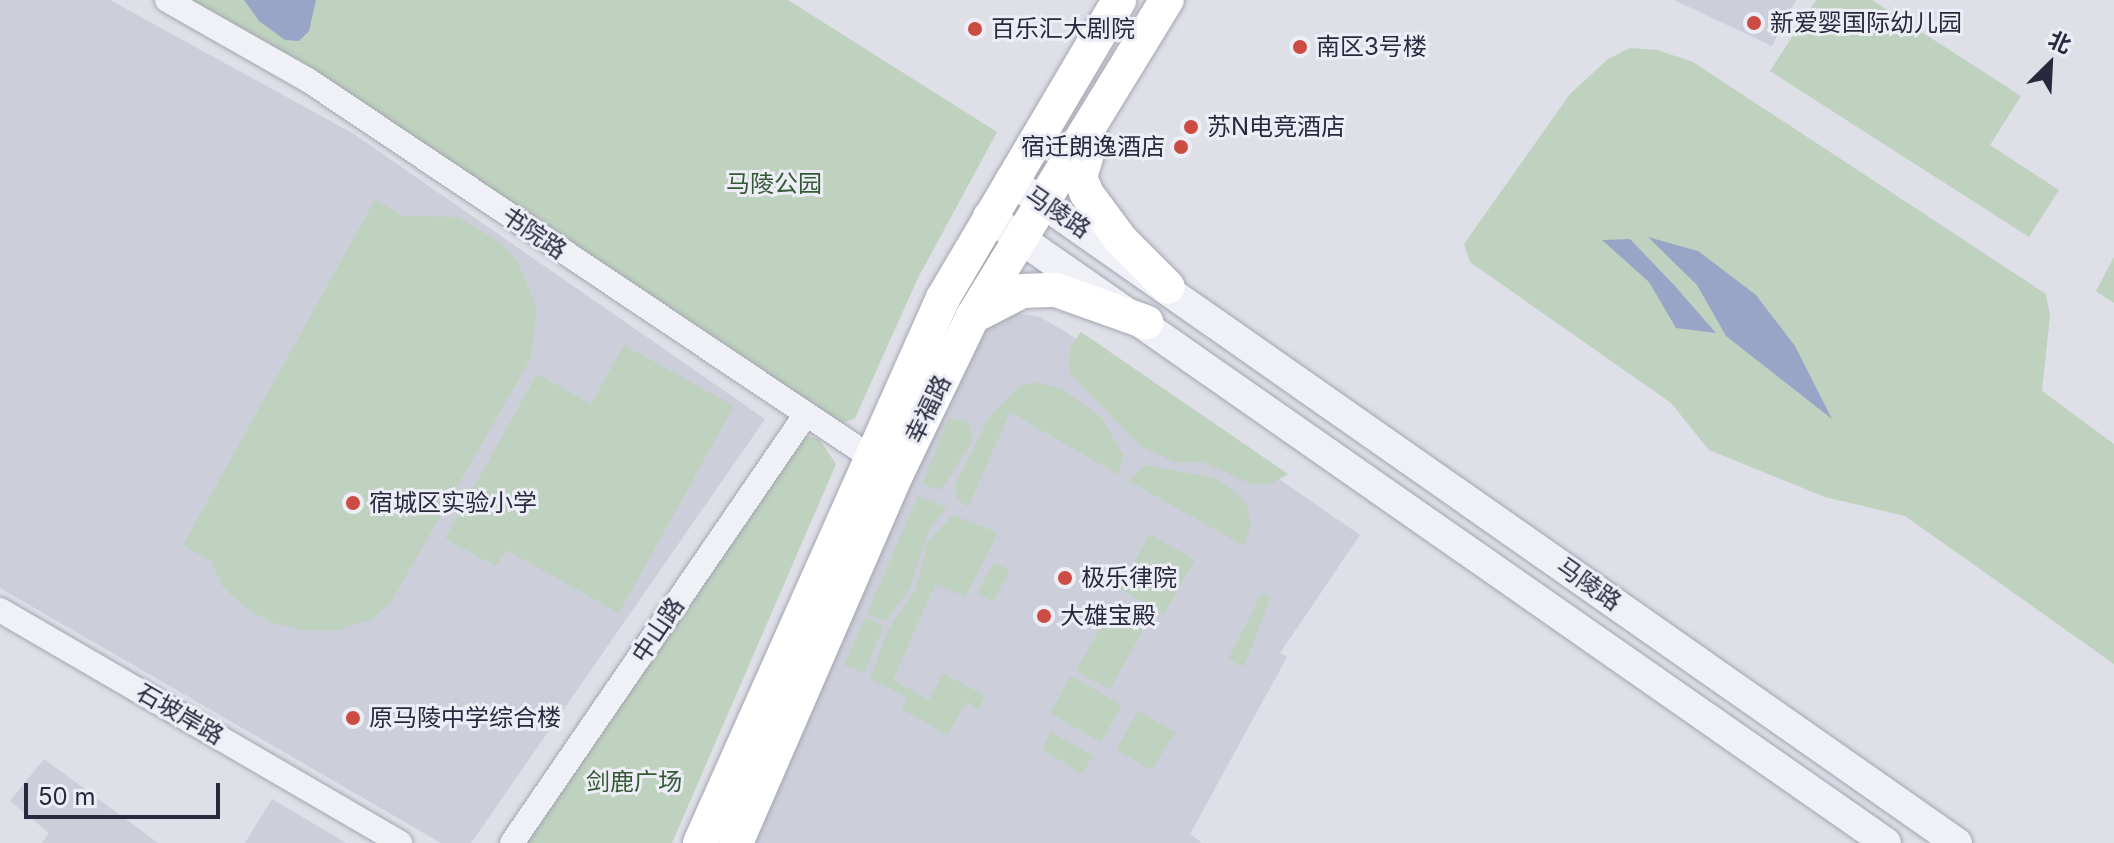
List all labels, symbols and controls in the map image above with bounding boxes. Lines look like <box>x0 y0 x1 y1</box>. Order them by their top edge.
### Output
place label: 新爱婴国际幼儿园 <box>1770 9 1962 37</box>
marker: 新爱婴国际幼儿园 <box>1745 14 1763 32</box>
place label: 百乐汇大剧院 <box>991 15 1135 43</box>
marker: 百乐汇大剧院 <box>966 20 984 38</box>
north arrow <box>2010 24 2090 104</box>
text: 北 <box>2044 26 2075 58</box>
place label: 南区3号楼 <box>1316 33 1427 61</box>
marker: 南区3号楼 <box>1291 38 1309 56</box>
place label: 苏N电竞酒店 <box>1207 113 1345 141</box>
marker: 苏N电竞酒店 <box>1182 118 1200 136</box>
place label: 宿迁朗逸酒店 <box>1021 133 1165 161</box>
marker: 宿迁朗逸酒店 <box>1172 138 1190 156</box>
park label: 马陵公园 <box>726 170 822 198</box>
street label: 马陵路 <box>1020 180 1096 244</box>
street label: 书院路 <box>496 201 572 265</box>
street label: 幸福路 <box>899 370 957 448</box>
place label: 宿城区实验小学 <box>369 489 537 517</box>
marker: 宿城区实验小学 <box>344 494 362 512</box>
street label: 马陵路 <box>1551 552 1627 616</box>
place label: 极乐律院 <box>1081 564 1177 592</box>
marker: 极乐律院 <box>1056 569 1074 587</box>
street label: 中山路 <box>626 592 690 668</box>
place label: 大雄宝殿 <box>1060 602 1156 630</box>
marker: 大雄宝殿 <box>1035 607 1053 625</box>
street label: 石坡岸路 <box>131 678 229 750</box>
place label: 原马陵中学综合楼 <box>369 704 561 732</box>
marker: 原马陵中学综合楼 <box>344 709 362 727</box>
scale bar <box>28 767 224 817</box>
park label: 剑鹿广场 <box>586 768 682 796</box>
text: 50 m <box>38 782 96 811</box>

